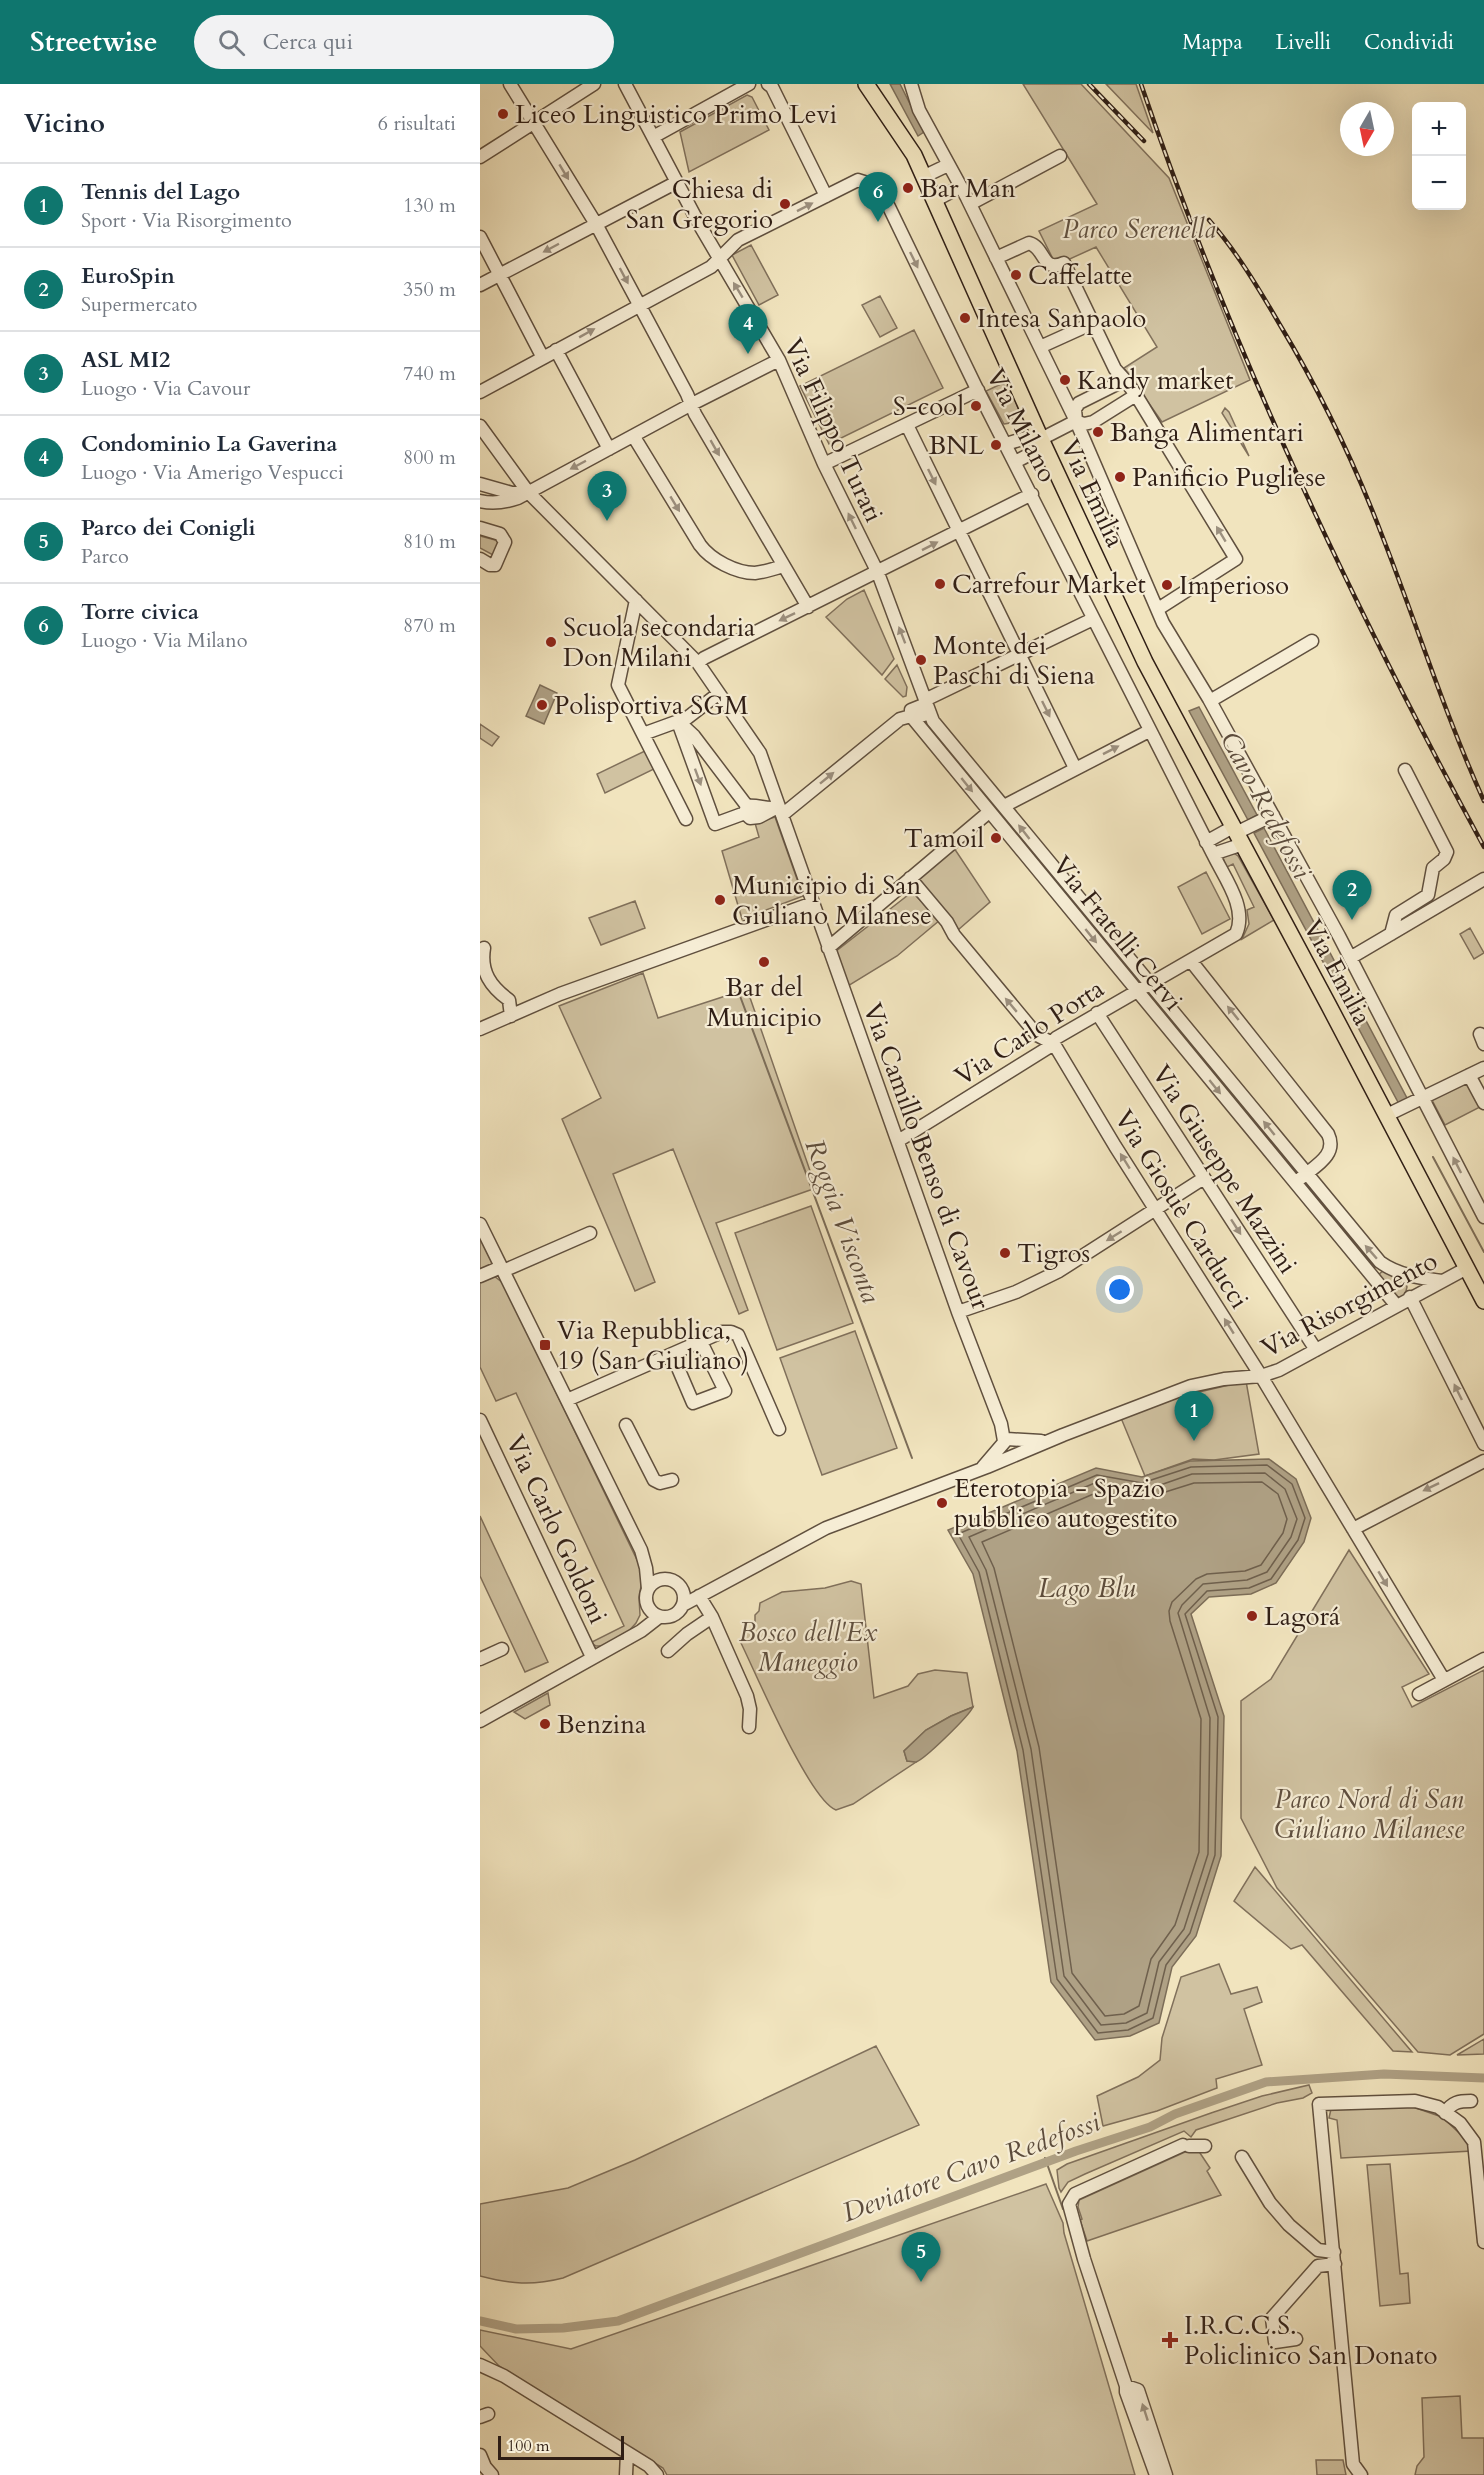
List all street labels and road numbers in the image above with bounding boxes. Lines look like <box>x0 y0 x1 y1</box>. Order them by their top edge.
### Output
street label: Via Filippo Turati <box>776 333 891 528</box>
street label: Via Milano <box>978 362 1065 488</box>
street label: Via Emilia <box>1052 434 1133 553</box>
street label: Via Fratelli Cervi <box>1044 849 1191 1018</box>
street label: Via Emilia <box>1295 913 1380 1031</box>
street label: Via Carlo Porta <box>948 971 1111 1094</box>
street label: Via Camillo Benso di Cavour <box>855 998 998 1315</box>
street label: Via Giuseppe Mazzini <box>1144 1058 1305 1280</box>
street label: Via Giosuè Carducci <box>1106 1103 1257 1315</box>
street label: Via Risorgimento <box>1255 1243 1444 1366</box>
street label: Via Carlo Goldoni <box>498 1429 616 1629</box>

